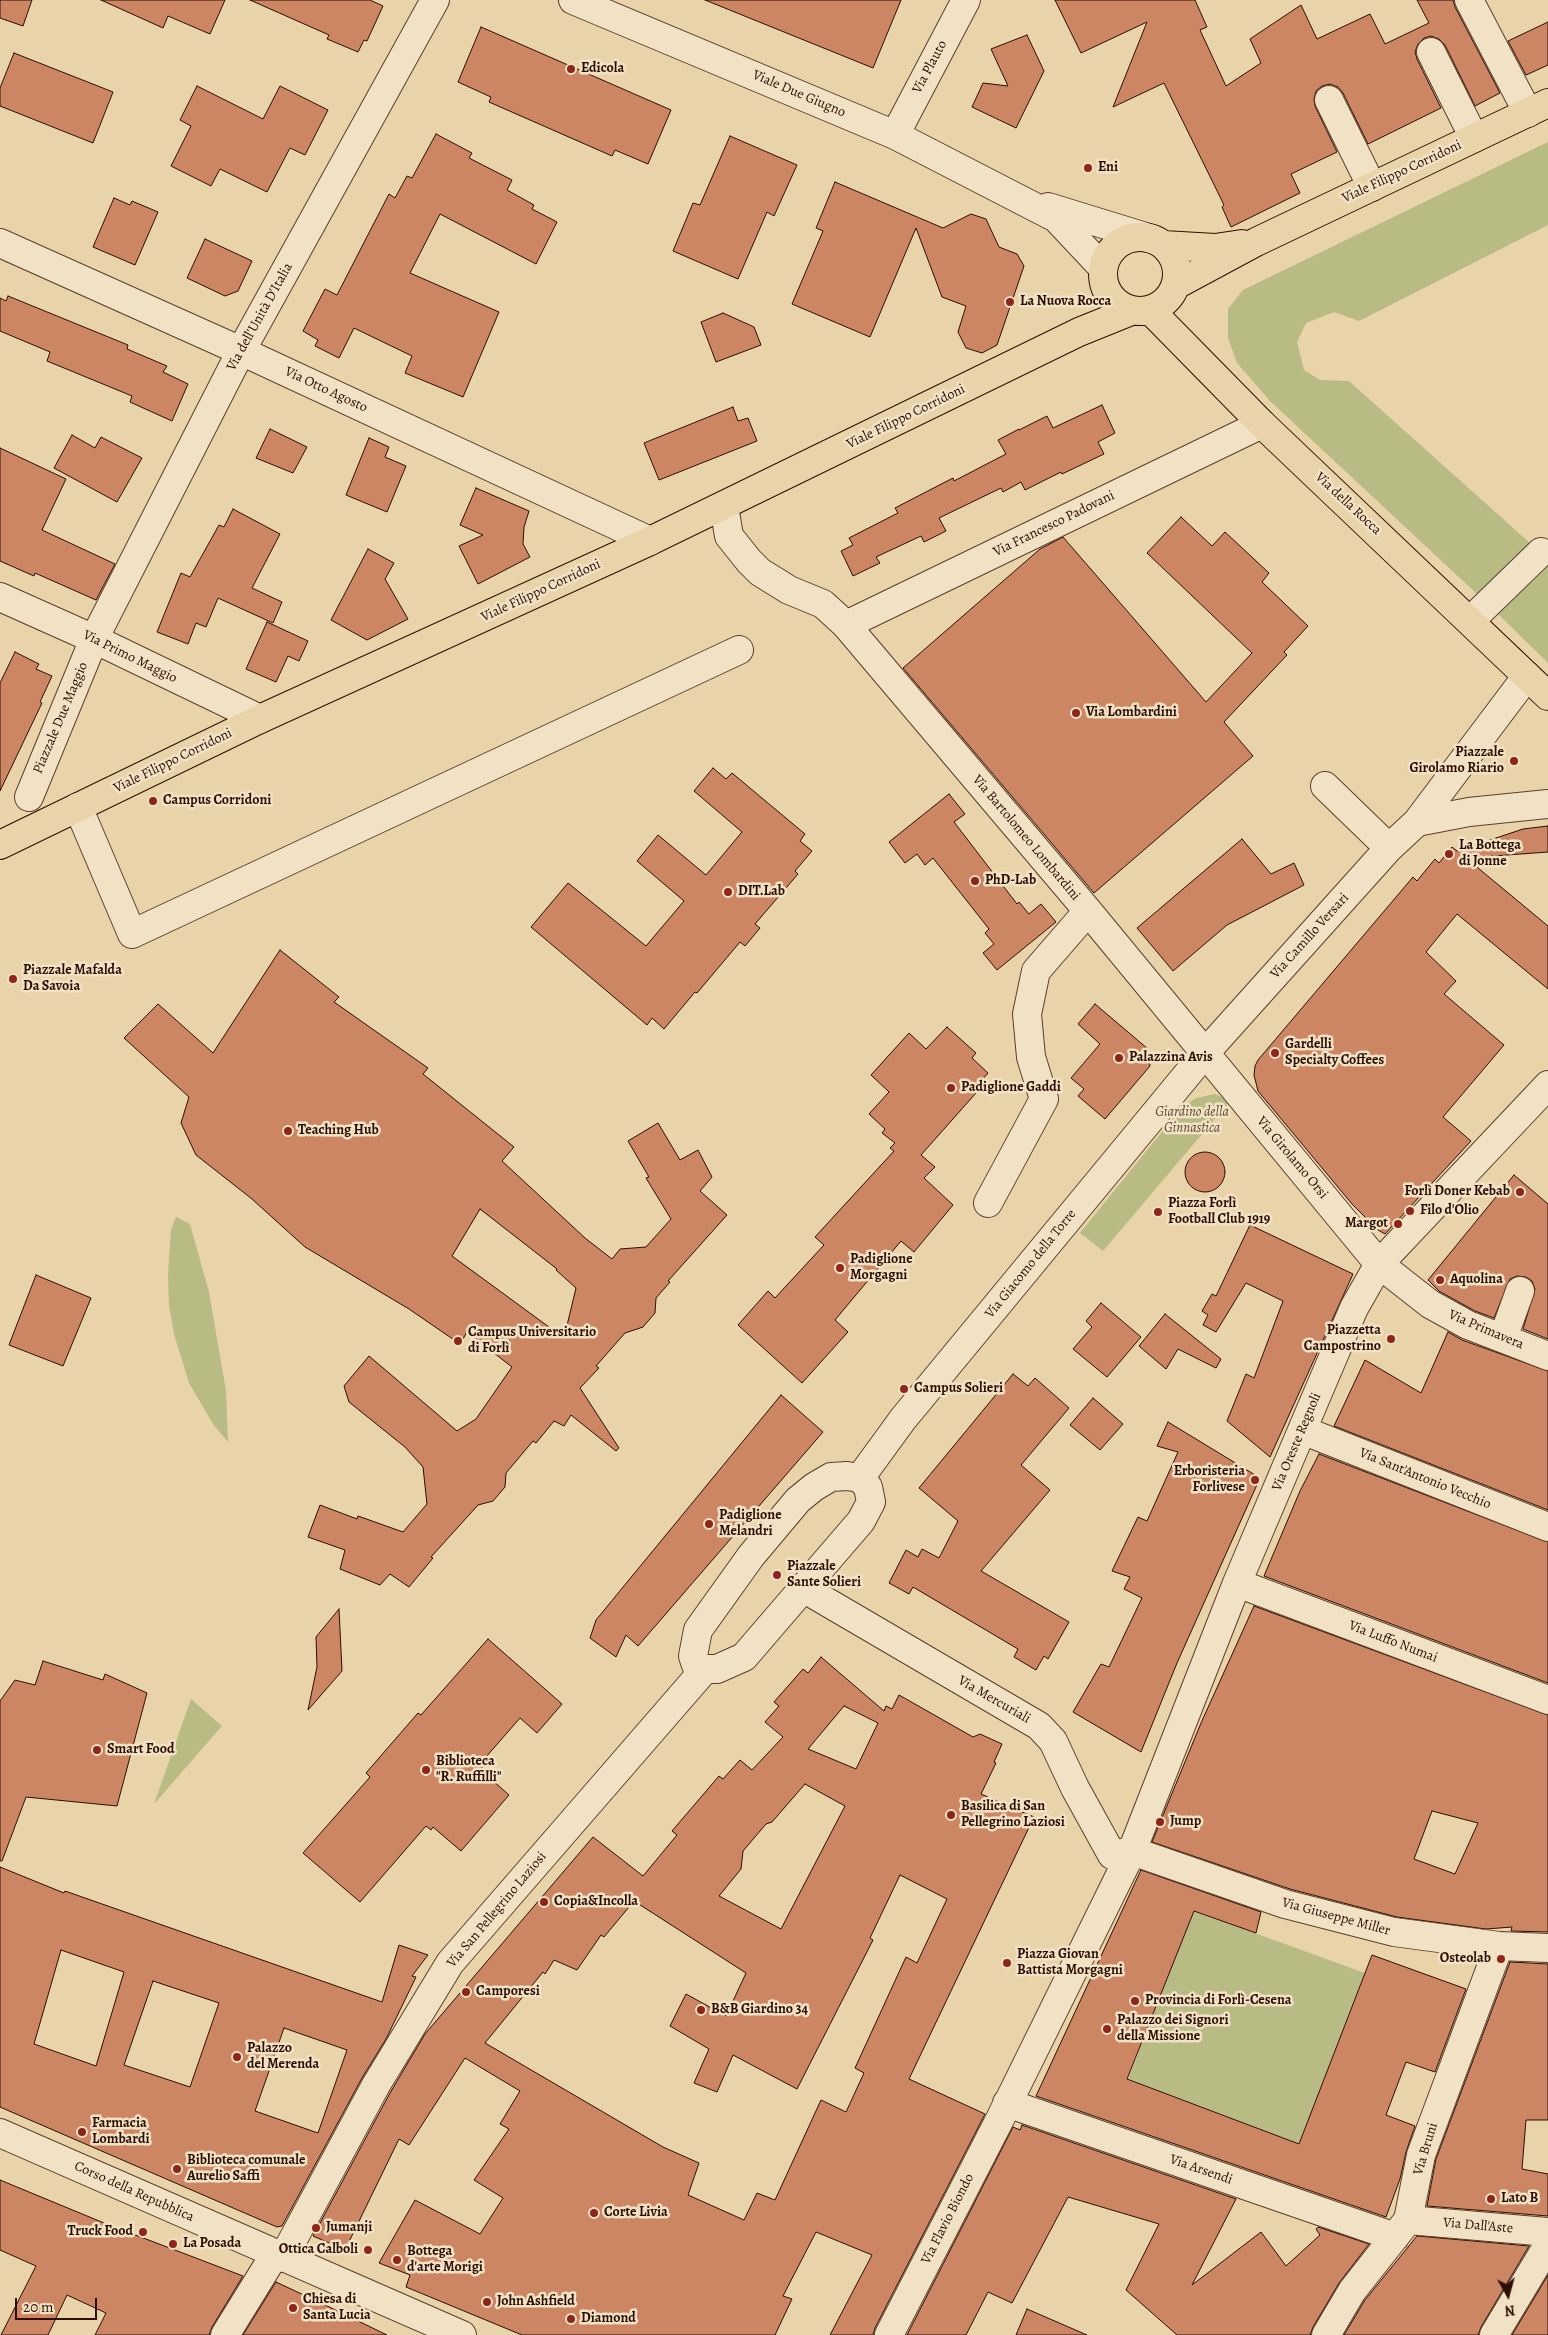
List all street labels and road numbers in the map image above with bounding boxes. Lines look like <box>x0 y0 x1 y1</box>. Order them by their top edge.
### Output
street label: Via Plauto <box>909 37 951 97</box>
street label: Viale Due Giugno <box>750 67 848 121</box>
street label: Viale Filippo Corridoni <box>1340 137 1464 207</box>
street label: Via dell'Unità D'Italia <box>223 260 297 374</box>
street label: Via Otto Agosto <box>282 364 370 416</box>
street label: Viale Filippo Corridoni <box>844 381 968 453</box>
street label: Via della Rocca <box>1311 469 1385 539</box>
street label: Via Francesco Padovani <box>991 487 1117 561</box>
street label: Viale Filippo Corridoni <box>479 556 603 626</box>
street label: Via Primo Maggio <box>80 627 180 687</box>
street label: Piazzale Due Maggio <box>30 660 92 776</box>
street label: Viale Filippo Corridoni <box>111 725 235 797</box>
street label: Via Bartolomeo Lombardini <box>969 772 1083 904</box>
street label: Via Camillo Versari <box>1267 890 1353 982</box>
street label: Via Girolamo Orsi <box>1253 1113 1331 1203</box>
street label: Via Giacomo della Torre <box>982 1206 1080 1322</box>
street label: Via Primavera <box>1446 1307 1526 1353</box>
street label: Via Oreste Regnoli <box>1269 1390 1325 1494</box>
street label: Via Sant'Antonio Vecchio <box>1357 1445 1493 1513</box>
street label: Via Luffo Numai <box>1346 1617 1440 1667</box>
street label: Via Mercuriali <box>955 1672 1033 1728</box>
street label: Via San Pellegrino Laziosi <box>444 1849 550 1971</box>
street label: Via Giuseppe Miller <box>1280 1894 1392 1940</box>
street label: Via Bruni <box>1410 2121 1442 2177</box>
street label: Via Arsendi <box>1167 2151 1235 2189</box>
street label: Corso della Repubblica <box>71 2158 197 2226</box>
street label: Via Flavio Biondo <box>918 2171 978 2267</box>
street label: Via Dall'Aste <box>1442 2215 1514 2237</box>

